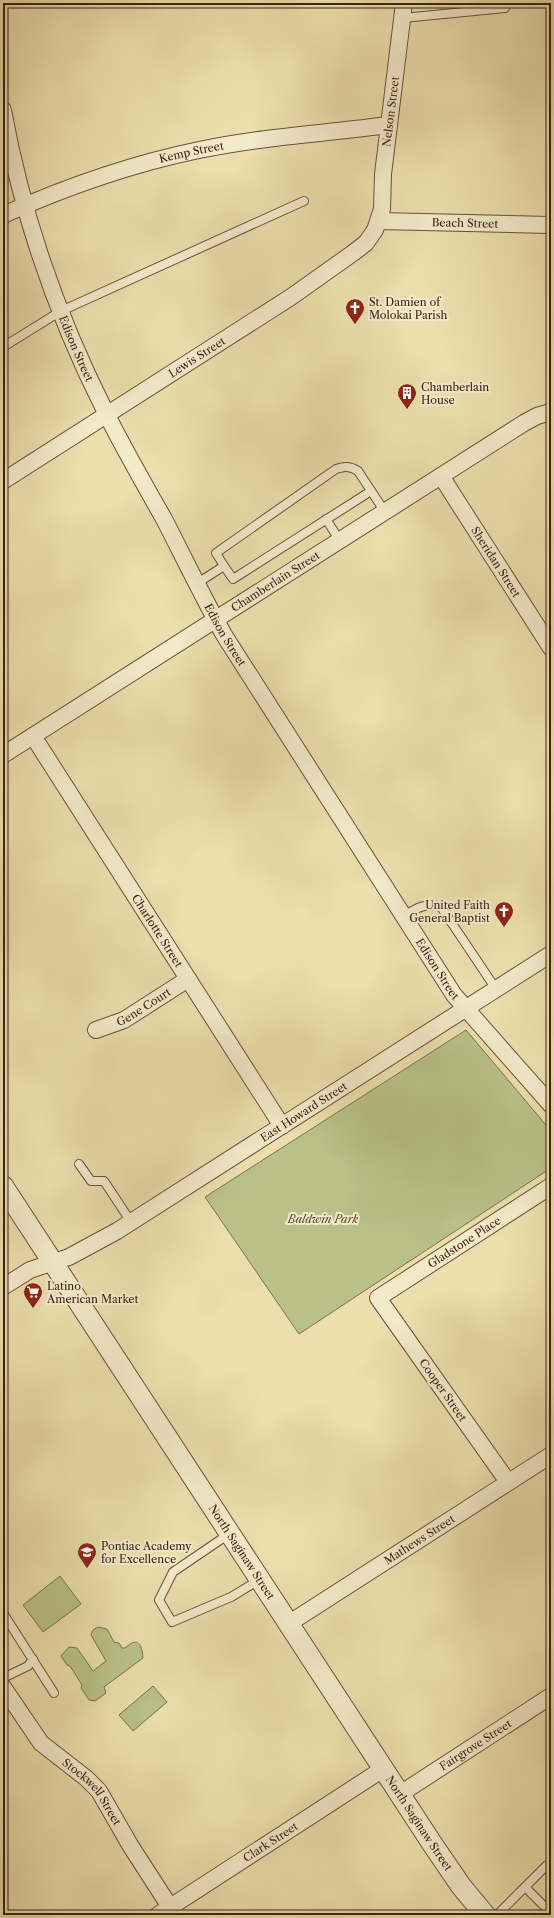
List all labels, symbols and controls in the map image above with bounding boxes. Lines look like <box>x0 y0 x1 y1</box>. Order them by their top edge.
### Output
street label: Nelson Street <box>379 75 402 148</box>
street label: Kemp Street <box>158 138 225 166</box>
street label: Beach Street <box>432 215 498 231</box>
place label: St. Damien of Molokai Parish <box>369 295 447 322</box>
church icon: St. Damien of Molokai Parish <box>344 297 366 325</box>
street label: Edison Street <box>56 314 97 384</box>
street label: Lewis Street <box>166 334 228 380</box>
place label: Chamberlain House <box>421 380 489 407</box>
building icon: Chamberlain House <box>396 382 418 410</box>
street label: Sheridan Street <box>468 524 524 600</box>
street label: Chamberlain Street <box>228 548 322 615</box>
street label: Edison Street <box>201 601 249 669</box>
street label: Charlotte Street <box>129 892 186 970</box>
place label: United Faith General Baptist <box>409 898 490 925</box>
church icon: United Faith General Baptist <box>493 900 515 928</box>
street label: Edison Street <box>413 936 462 1003</box>
street label: Gene Court <box>115 985 173 1029</box>
street label: East Howard Street <box>257 1079 350 1145</box>
park label: Baldwin Park <box>287 1212 358 1226</box>
street label: Gladstone Place <box>425 1213 503 1271</box>
place label: Latino American Market <box>46 1279 138 1306</box>
supermarket icon: Latino American Market <box>22 1281 44 1309</box>
street label: Cooper Street <box>416 1356 470 1424</box>
street label: North Saginaw Street <box>206 1502 278 1602</box>
street label: Mathews Street <box>381 1512 457 1568</box>
place label: Pontiac Academy for Excellence <box>101 1539 192 1566</box>
school or university icon: Pontiac Academy for Excellence <box>76 1541 98 1569</box>
street label: Fairgrove Street <box>437 1716 514 1774</box>
street label: Stockwell Street <box>60 1755 124 1828</box>
street label: North Saginaw Street <box>383 1773 455 1873</box>
street label: Clark Street <box>240 1819 301 1865</box>

